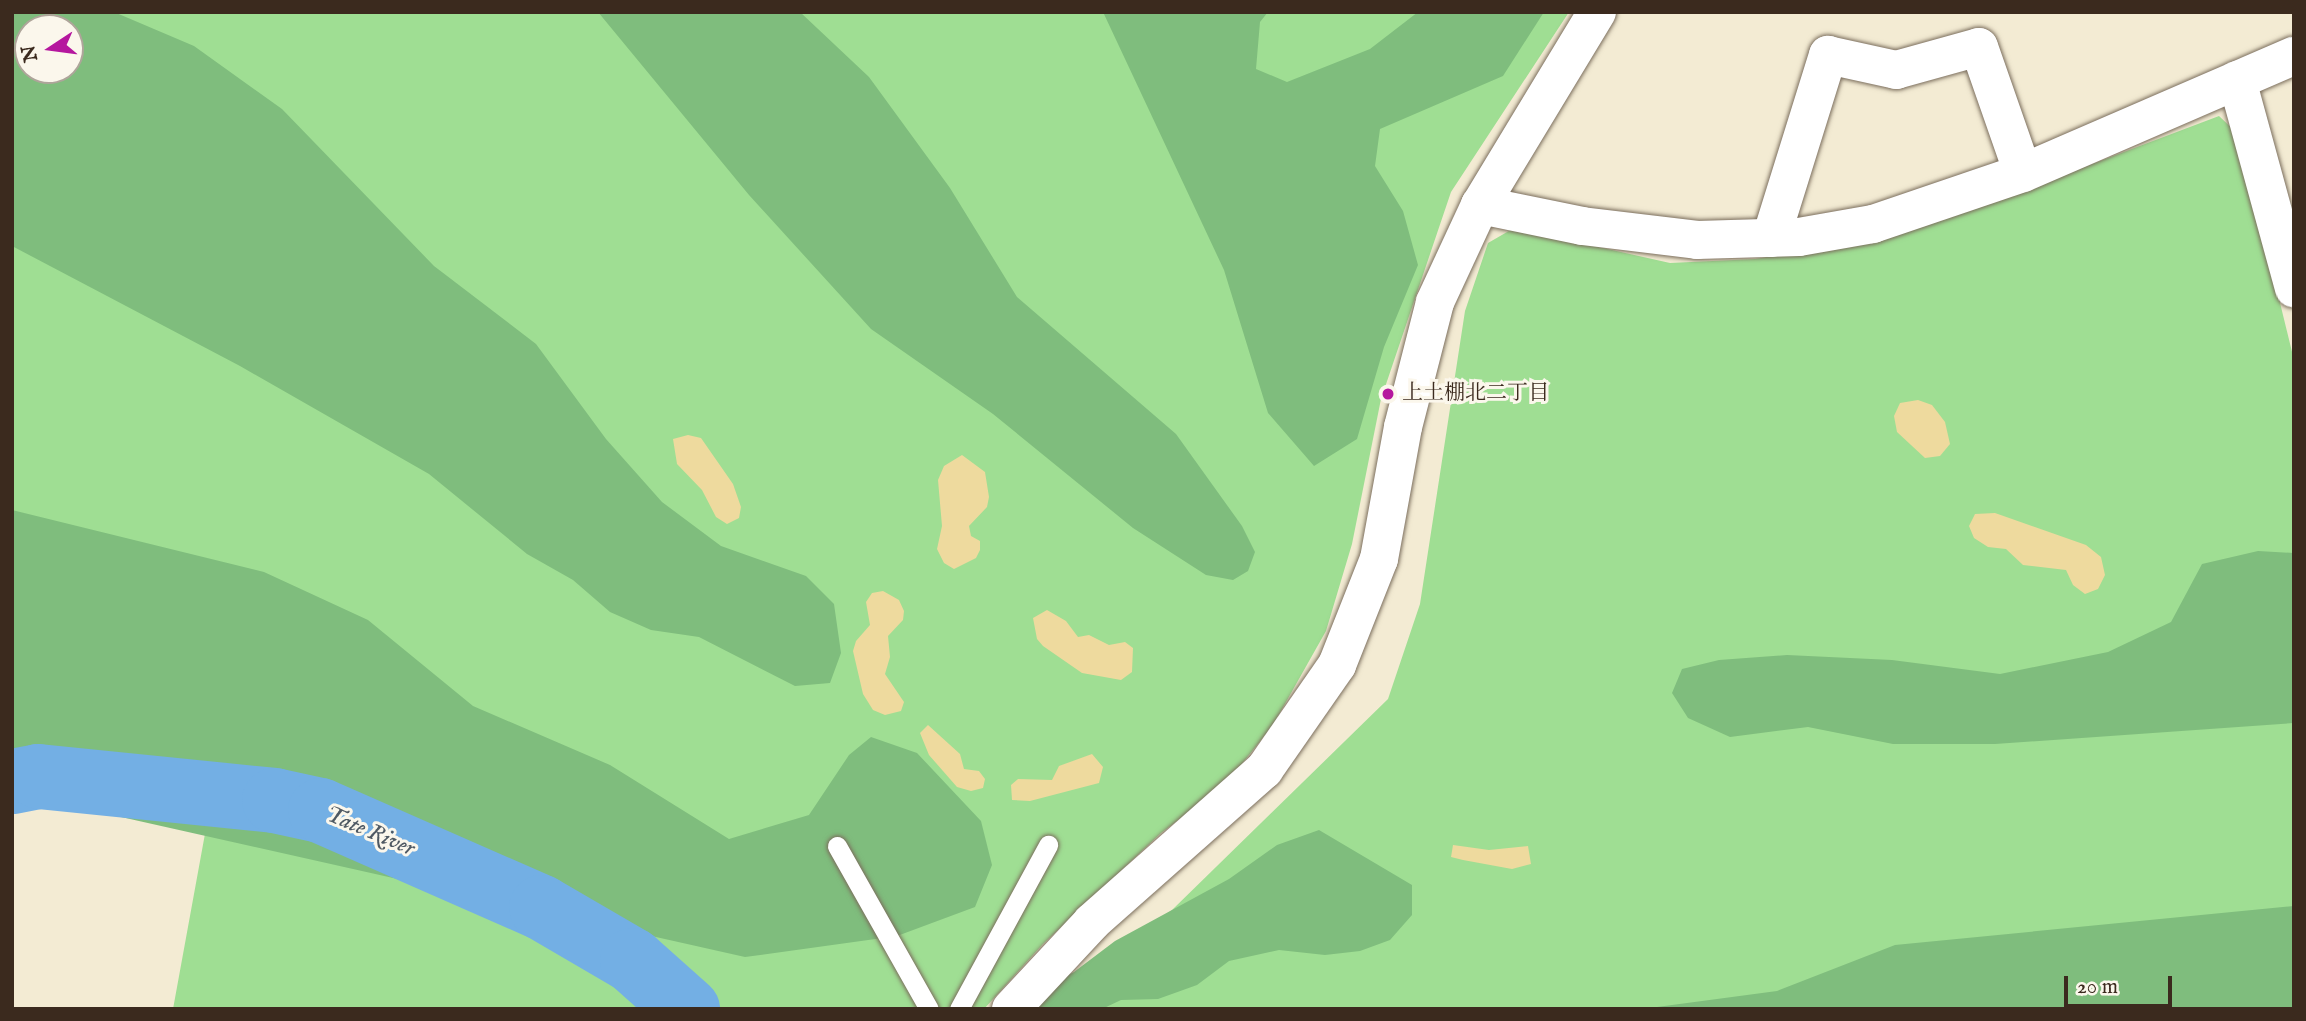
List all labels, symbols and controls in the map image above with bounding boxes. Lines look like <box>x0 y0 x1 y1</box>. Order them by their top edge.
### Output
north arrow <box>14 14 84 84</box>
text: N <box>17 43 44 64</box>
place label: 上土棚北二丁目 <box>1402 381 1549 407</box>
marker: 上土棚北二丁目 <box>1380 386 1396 402</box>
water label: Tate River <box>321 801 419 863</box>
scale bar <box>2068 962 2176 1006</box>
text: 20 m <box>2077 974 2118 1001</box>

